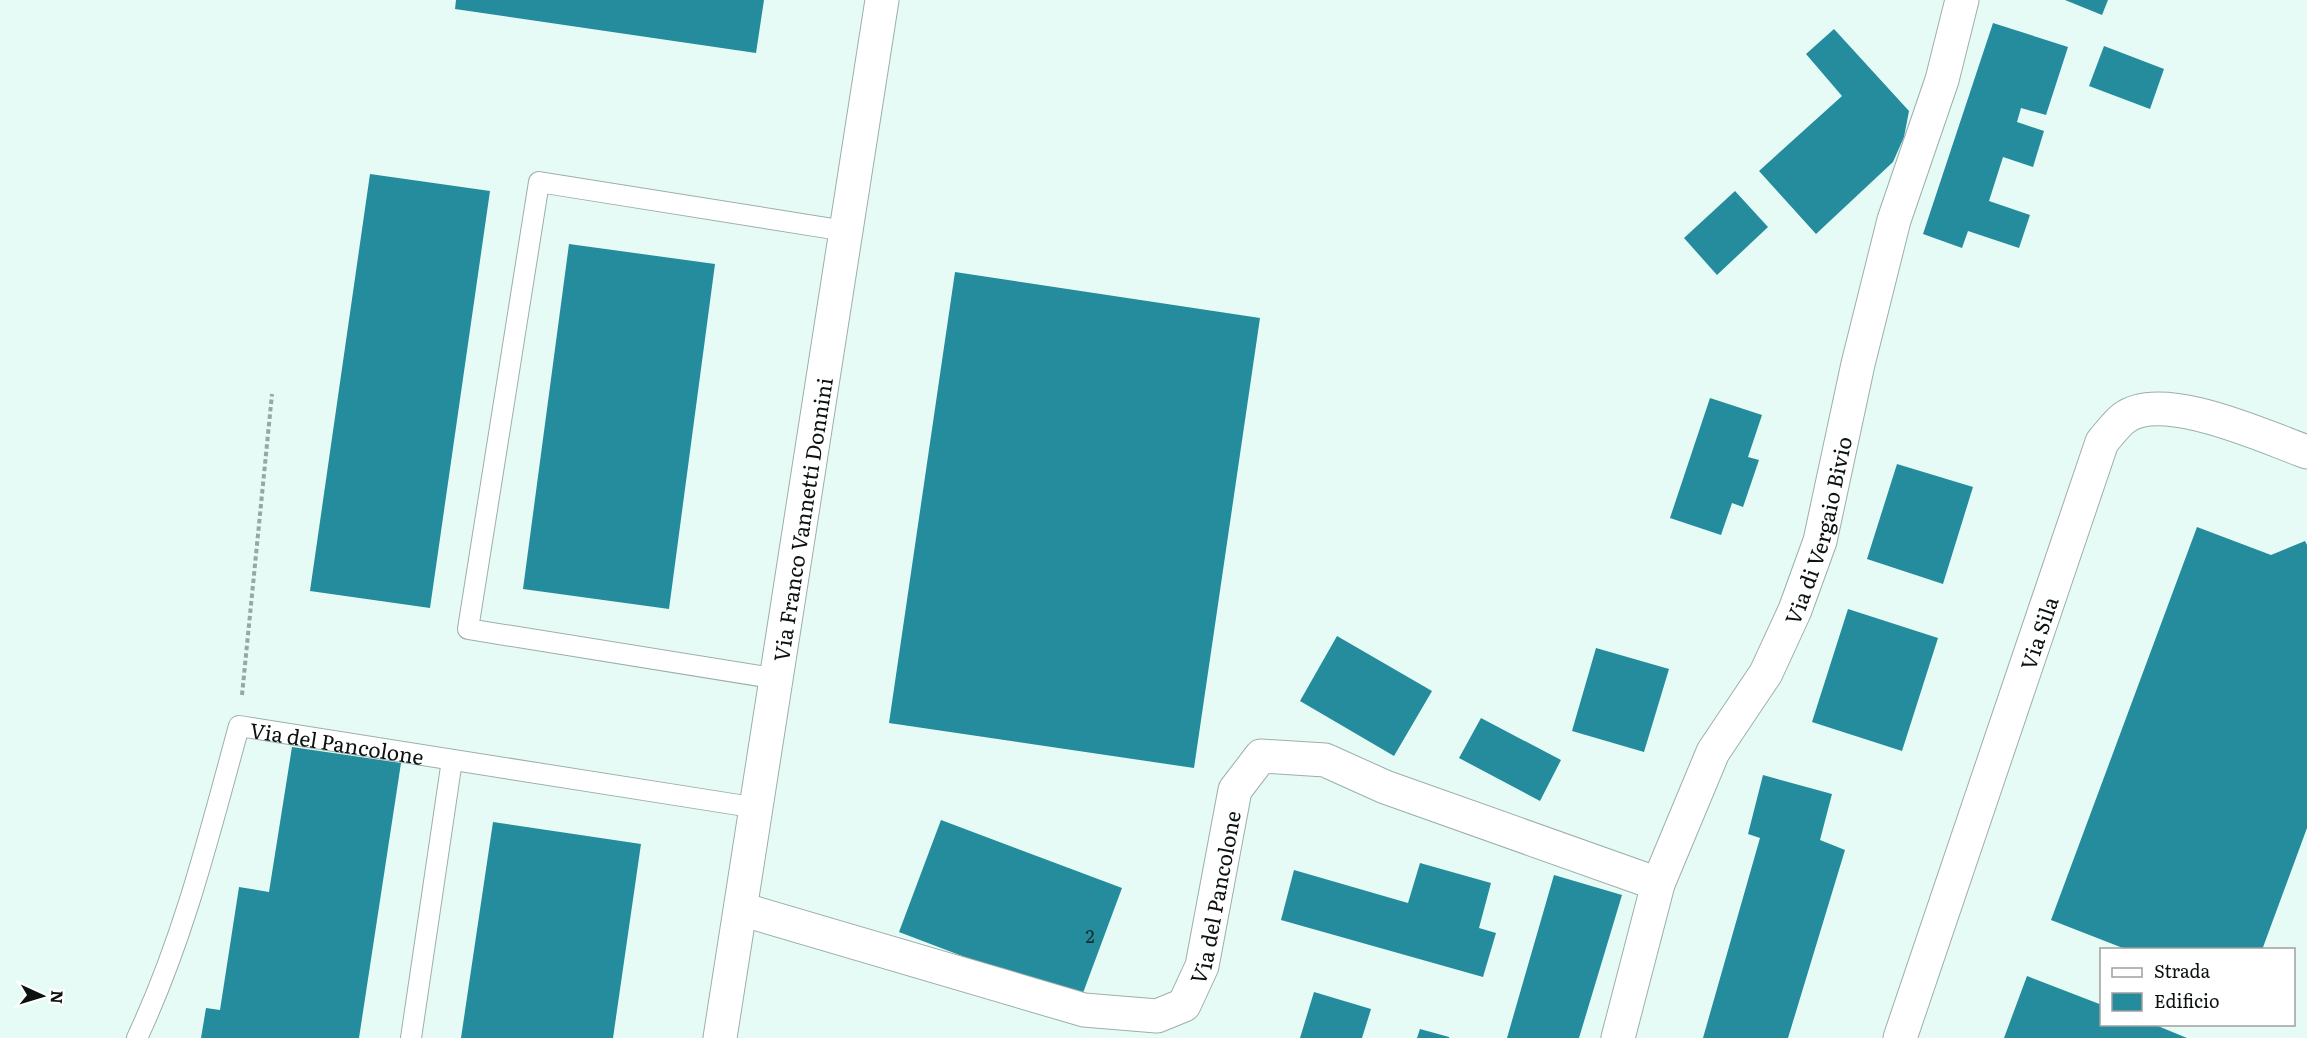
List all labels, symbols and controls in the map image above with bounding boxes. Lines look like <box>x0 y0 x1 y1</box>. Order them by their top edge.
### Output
street label: Via Franco Vannetti Donnini <box>764 375 838 663</box>
street label: Via di Vergaio Bivio <box>1775 433 1858 629</box>
street label: Via Sila <box>2011 591 2064 673</box>
street label: Via del Pancolone <box>248 712 426 771</box>
street label: Via del Pancolone <box>1180 808 1246 989</box>
house number: 2 <box>1085 922 1095 949</box>
legend <box>2100 948 2295 1026</box>
text: Strada <box>2154 957 2211 984</box>
north arrow <box>12 966 72 1026</box>
text: Edificio <box>2154 987 2220 1014</box>
text: N <box>46 990 70 1005</box>

